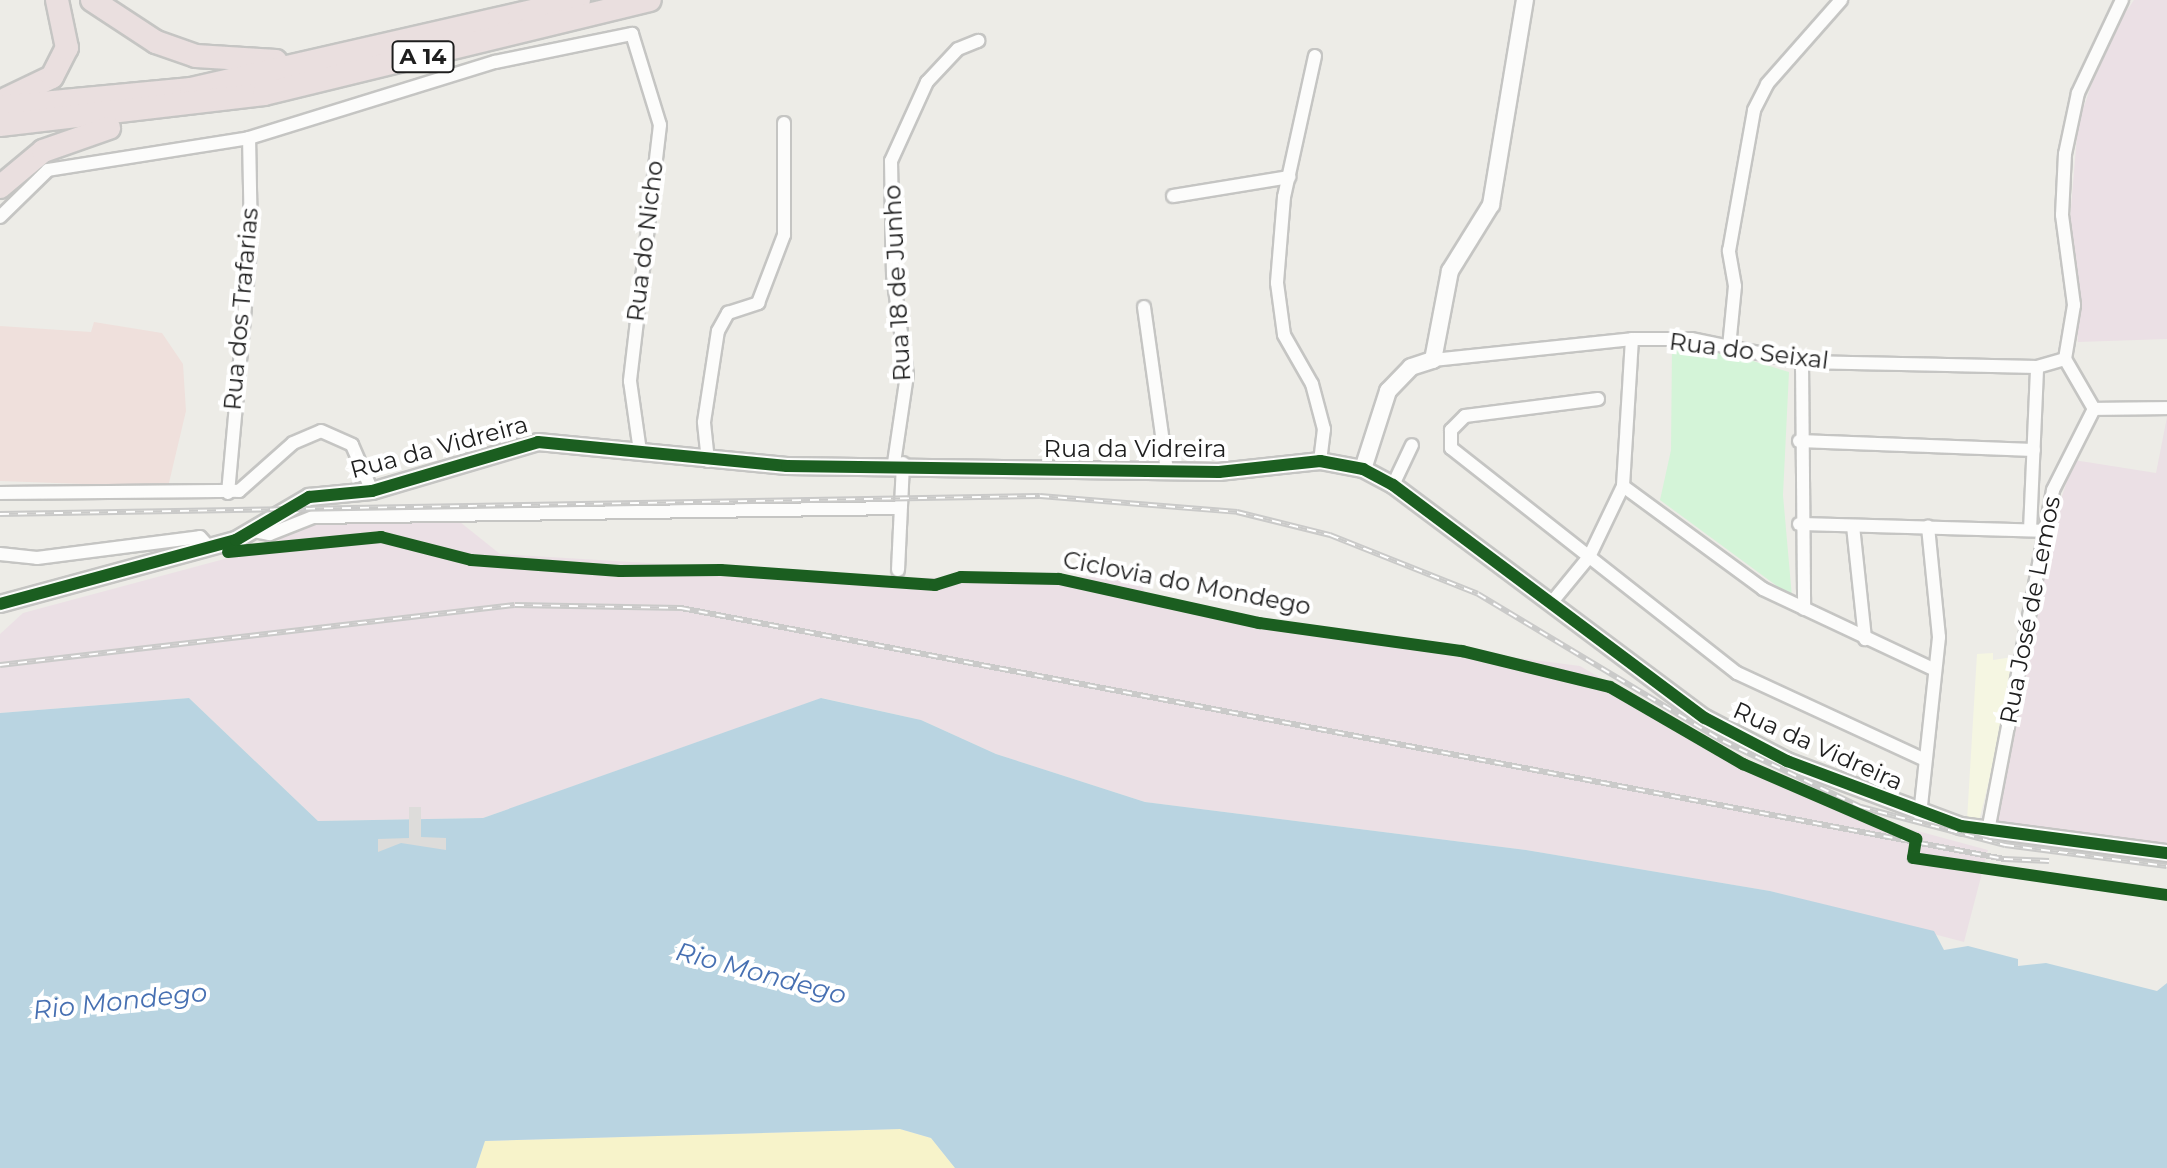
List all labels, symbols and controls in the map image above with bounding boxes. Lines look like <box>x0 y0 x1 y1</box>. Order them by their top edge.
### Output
road number: A 14 <box>391 39 455 75</box>
street label: Rua do Nicho <box>621 159 669 323</box>
street label: Rua 18 de Junho <box>877 184 917 382</box>
street label: Rua dos Trafarias <box>218 206 264 412</box>
street label: Rua do Seixal <box>1668 327 1830 375</box>
street label: Rua da Vidreira <box>347 409 531 485</box>
street label: Rua da Vidreira <box>1044 435 1226 463</box>
street label: Rua José de Lemos <box>1994 494 2066 726</box>
street label: Ciclovia do Mondego <box>1061 545 1313 621</box>
street label: Rua da Vidreira <box>1729 696 1907 796</box>
water label: Rio Mondego <box>672 936 850 1012</box>
water label: Rio Mondego <box>31 977 209 1027</box>

